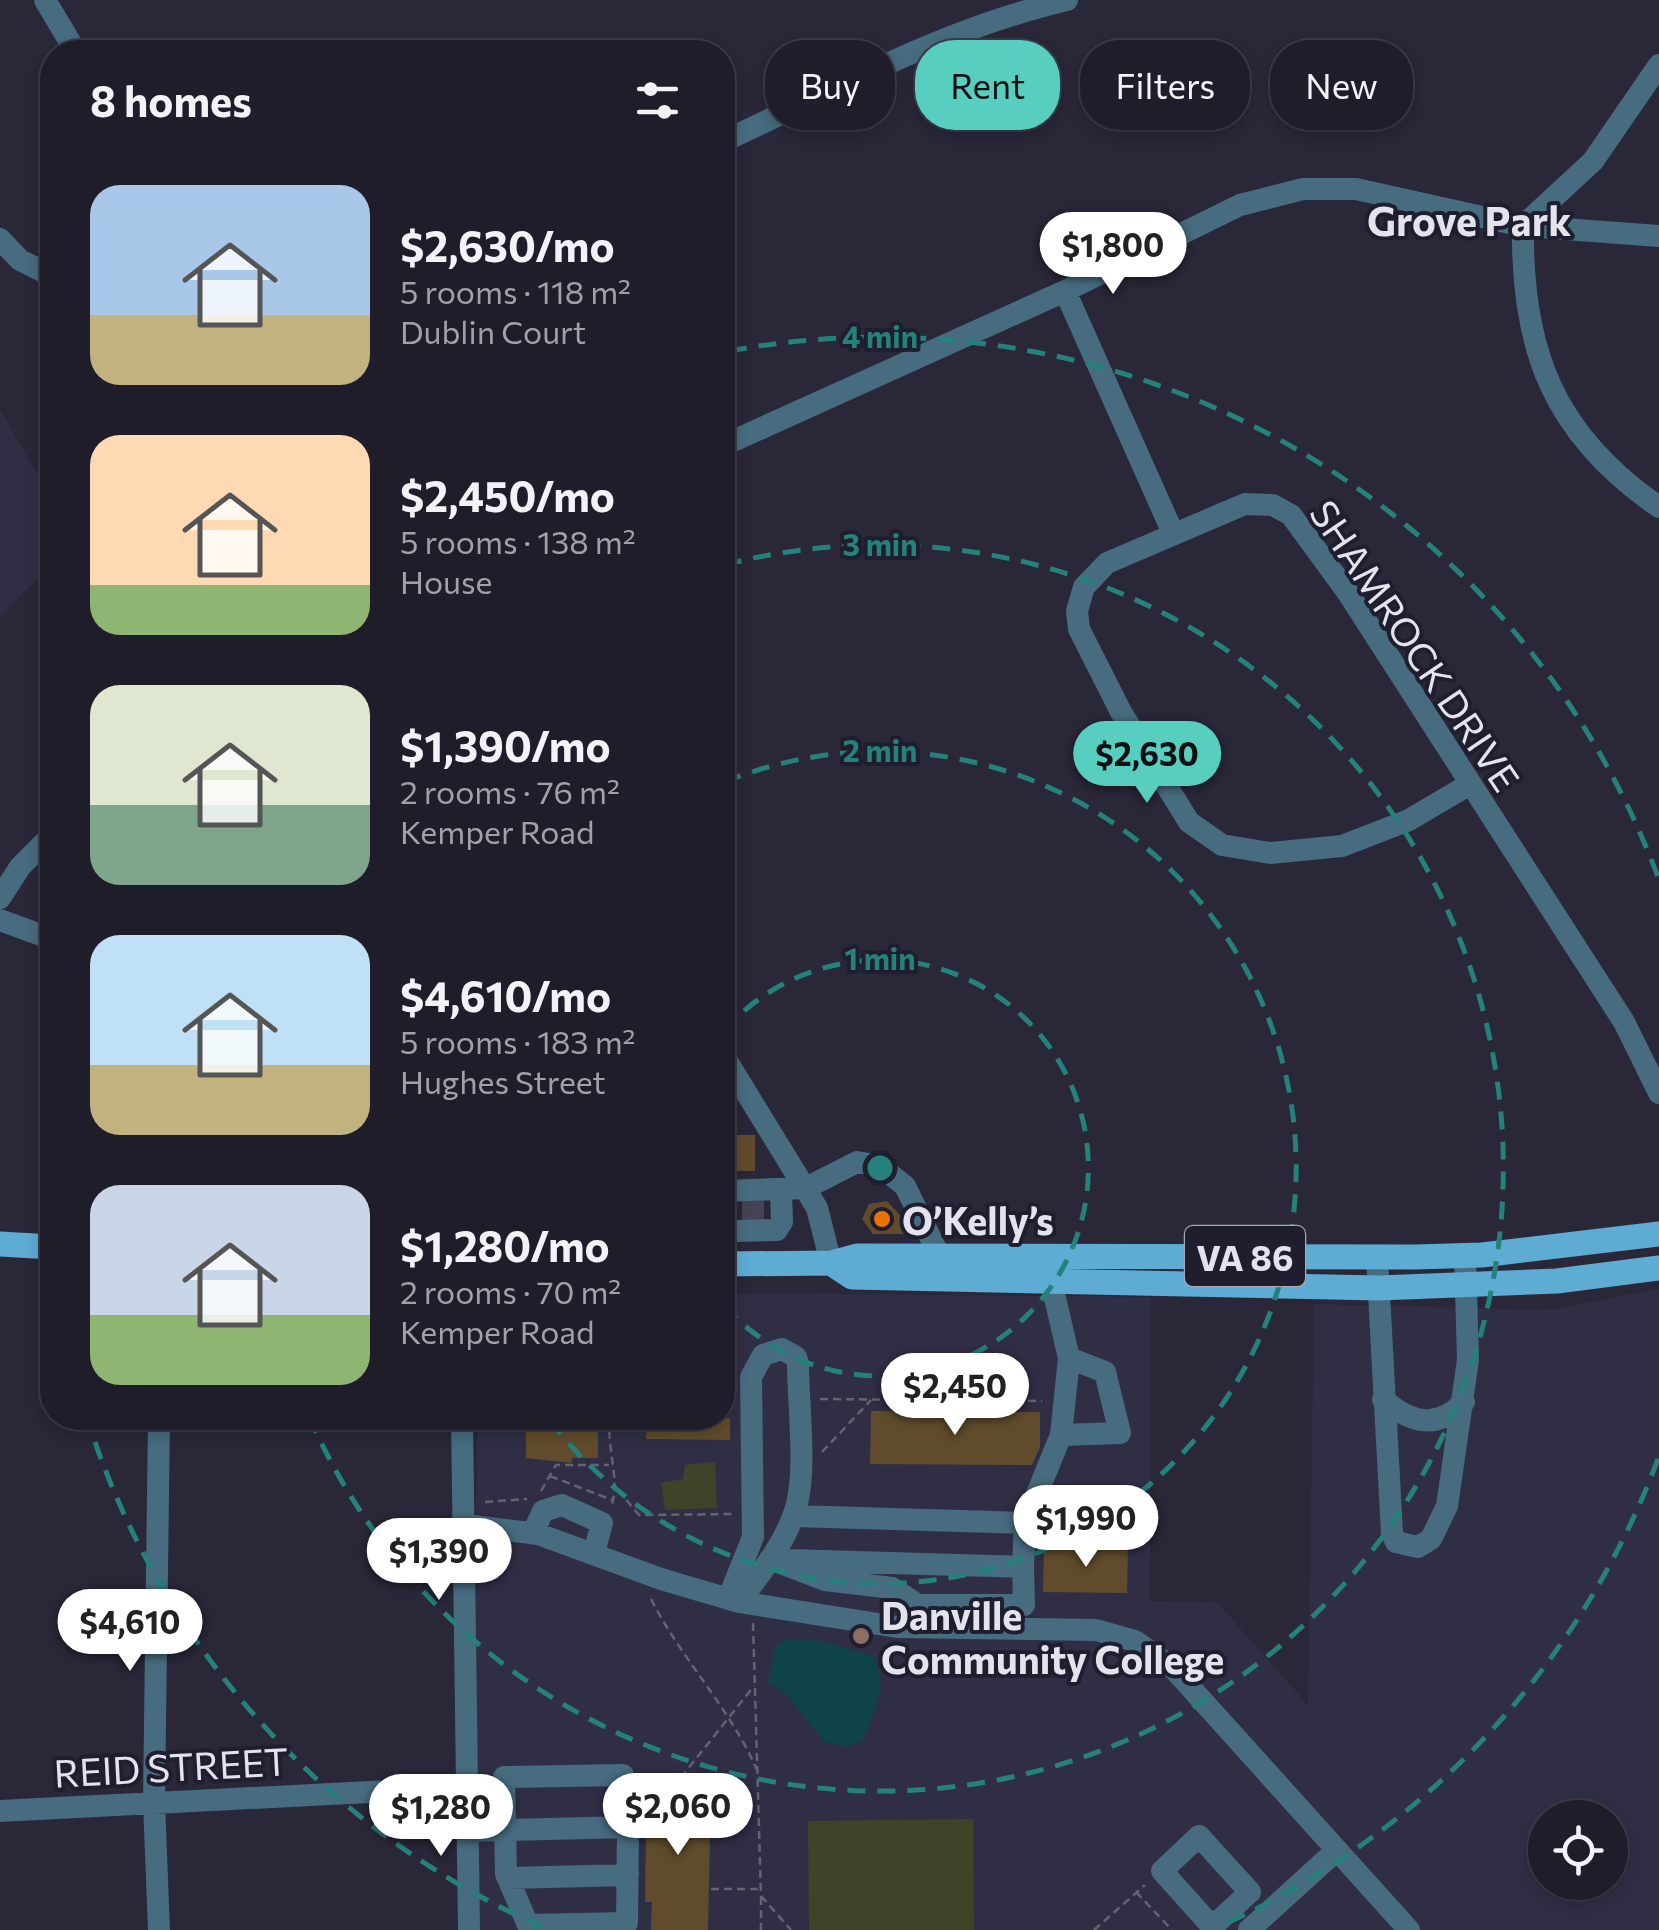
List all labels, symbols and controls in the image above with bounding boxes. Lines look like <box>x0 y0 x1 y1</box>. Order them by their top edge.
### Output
chip: Buy <box>765 40 895 130</box>
chip: Rent <box>915 40 1060 130</box>
chip: Filters <box>1080 40 1250 130</box>
chip: New <box>1270 40 1413 130</box>
icon: filters <box>630 73 685 128</box>
text: 8 homes <box>90 74 252 126</box>
district label: Grove Park <box>1367 195 1571 244</box>
pin: $1,800 <box>1032 212 1194 297</box>
text: $2,630/mo <box>400 219 615 271</box>
text: $1,800 <box>1062 224 1164 264</box>
icon: home <box>170 225 290 345</box>
text: 5 rooms · 118 m² <box>400 271 631 311</box>
text: Dublin Court <box>400 311 586 351</box>
text: 4 min <box>842 317 918 354</box>
text: $2,450/mo <box>400 469 615 521</box>
icon: home <box>170 475 290 595</box>
street label: SHAMROCK DRIVE <box>1301 491 1531 799</box>
text: 5 rooms · 138 m² <box>400 521 636 561</box>
text: 3 min <box>842 525 918 562</box>
text: House <box>400 561 492 601</box>
text: $1,390/mo <box>400 719 610 771</box>
pin: $2,630 <box>1066 721 1228 806</box>
icon: home <box>170 725 290 845</box>
text: 2 min <box>843 731 917 768</box>
text: $2,630 <box>1095 733 1199 773</box>
text: 2 rooms · 76 m² <box>400 771 620 811</box>
text: Kemper Road <box>400 811 595 851</box>
text: 1 min <box>844 939 916 976</box>
text: $4,610/mo <box>400 969 611 1021</box>
icon: home <box>170 975 290 1095</box>
text: 5 rooms · 183 m² <box>400 1021 635 1061</box>
text: Hughes Street <box>400 1061 606 1101</box>
centre of rings <box>862 1150 898 1186</box>
place label: O’Kelly’s <box>902 1196 1054 1243</box>
marker: O’Kelly’s <box>871 1208 893 1230</box>
text: $1,280/mo <box>400 1219 610 1271</box>
icon: home <box>170 1225 290 1345</box>
road number: VA 86 <box>1185 1226 1305 1286</box>
text: 2 rooms · 70 m² <box>400 1271 621 1311</box>
text: Kemper Road <box>400 1311 595 1351</box>
pin: $2,450 <box>874 1353 1036 1438</box>
text: $2,450 <box>903 1365 1007 1405</box>
pin: $1,990 <box>1005 1485 1167 1570</box>
text: $1,990 <box>1035 1497 1137 1537</box>
pin: $1,390 <box>358 1518 520 1603</box>
text: $1,390 <box>389 1530 489 1570</box>
pin: $4,610 <box>49 1589 211 1674</box>
place label: Danville Community College <box>881 1591 1224 1682</box>
text: $4,610 <box>80 1601 180 1641</box>
marker: Danville Community College <box>850 1625 872 1647</box>
street label: REID STREET <box>52 1736 290 1796</box>
pin: $2,060 <box>597 1773 759 1858</box>
pin: $1,280 <box>360 1774 522 1859</box>
text: $2,060 <box>625 1785 731 1825</box>
text: $1,280 <box>391 1786 491 1826</box>
map controls <box>1528 1800 1628 1900</box>
button: locate <box>1528 1800 1628 1900</box>

